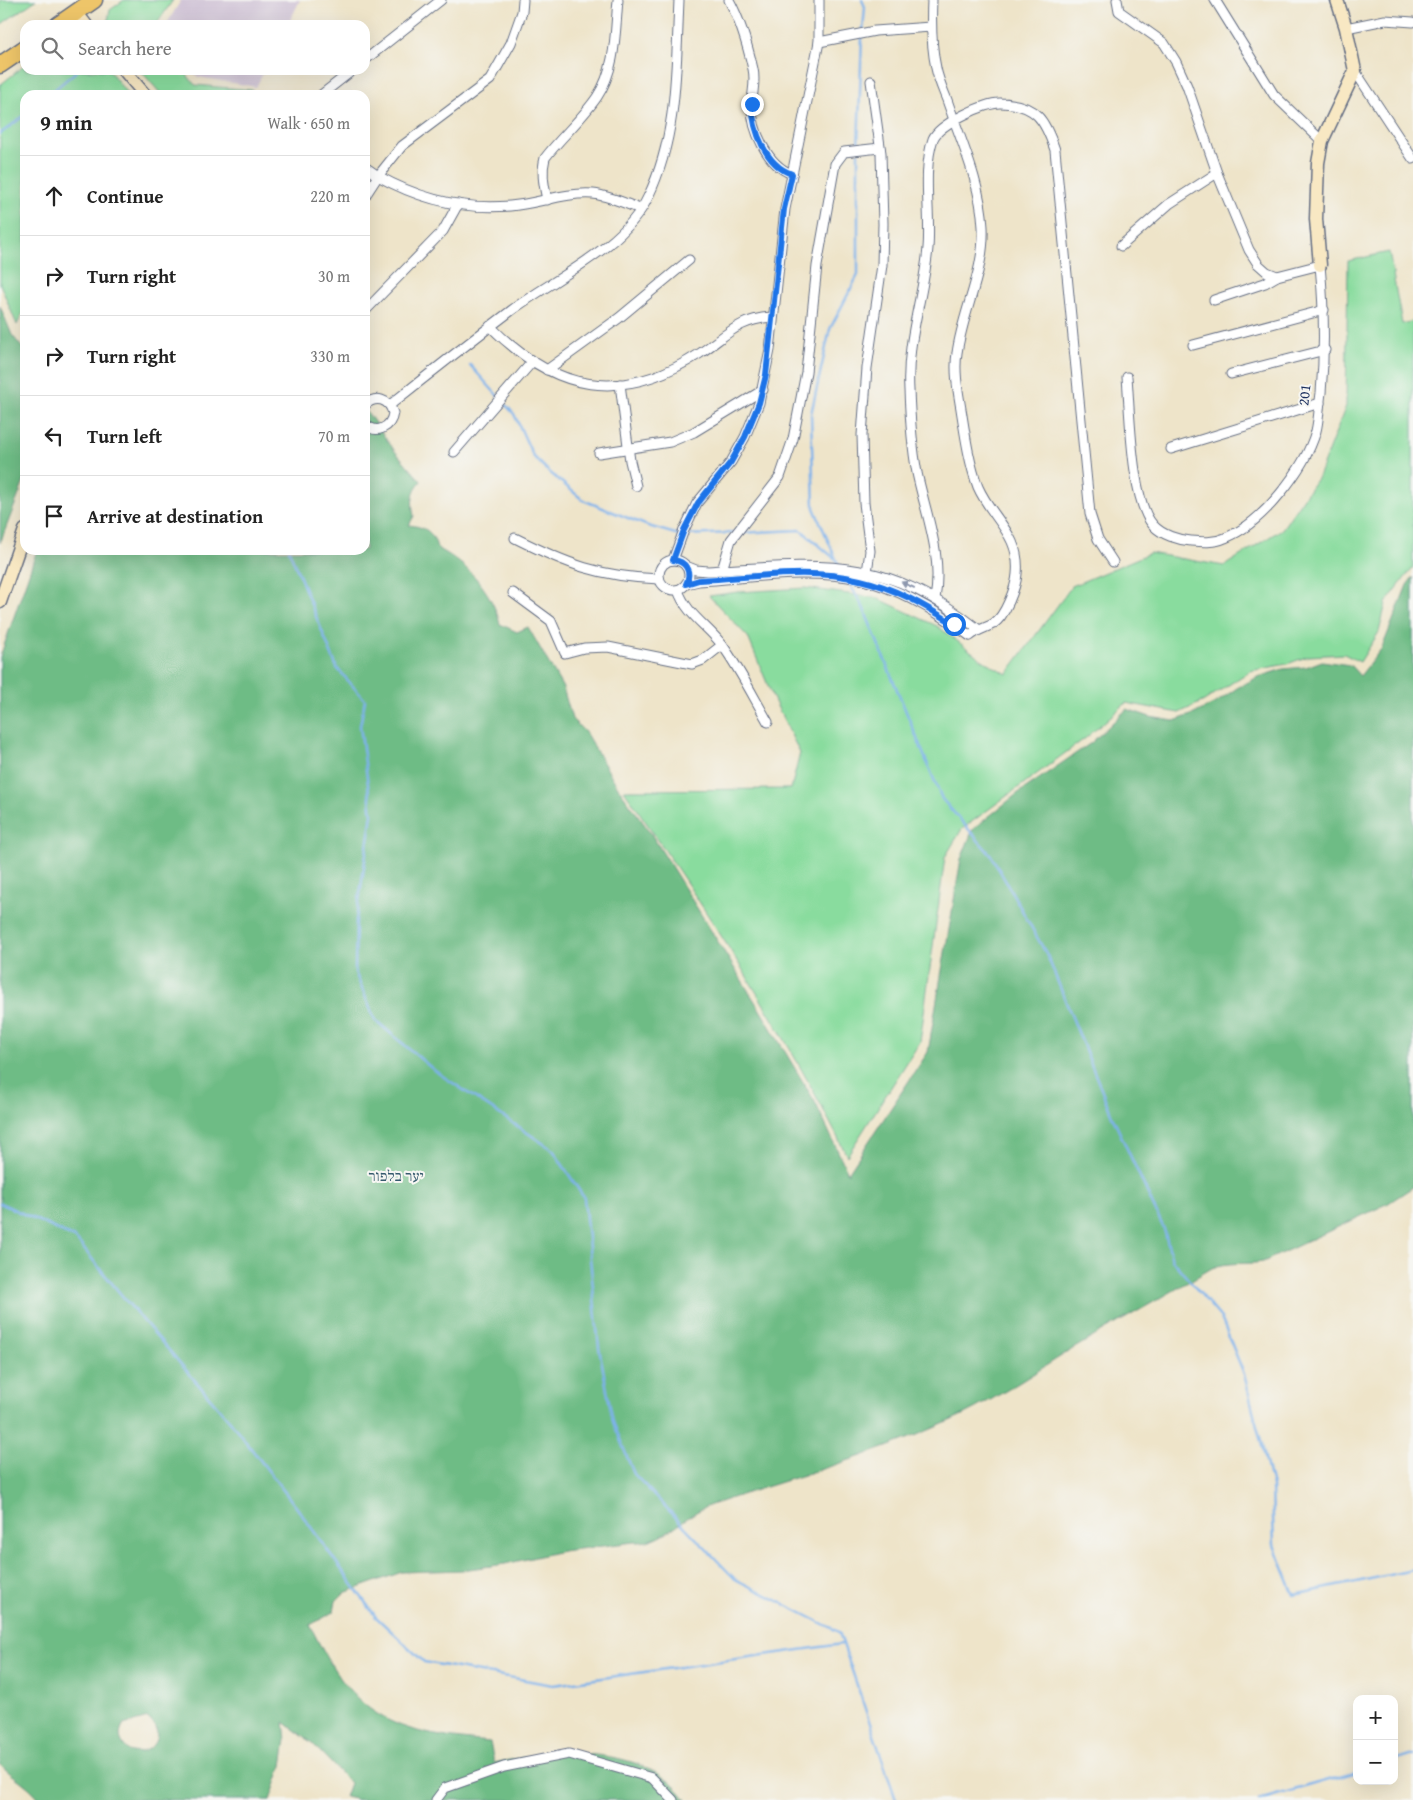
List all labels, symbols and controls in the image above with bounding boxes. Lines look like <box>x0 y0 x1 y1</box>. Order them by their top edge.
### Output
search box <box>20 20 370 75</box>
icon: search <box>38 34 66 62</box>
text: Search here <box>78 34 172 62</box>
route end <box>741 93 764 116</box>
text: 9 min <box>40 107 92 138</box>
text: Walk · 650 m <box>267 111 350 135</box>
icon: ahead <box>40 182 68 210</box>
text: Continue <box>87 182 164 210</box>
text: 220 m <box>310 184 350 208</box>
icon: right <box>40 262 68 290</box>
text: Turn right <box>87 262 176 290</box>
text: 30 m <box>318 264 350 288</box>
icon: right <box>40 342 68 370</box>
text: Turn right <box>87 342 176 370</box>
text: 330 m <box>310 344 350 368</box>
street label: 201 <box>1292 383 1316 407</box>
icon: left <box>40 422 68 450</box>
text: Turn left <box>87 422 162 450</box>
text: 70 m <box>318 424 350 448</box>
icon: arrive <box>40 502 68 530</box>
text: Arrive at destination <box>87 502 263 530</box>
one-way arrow <box>901 580 915 588</box>
route start <box>943 613 966 636</box>
park label: יער בלפור <box>368 1165 424 1186</box>
map controls <box>1353 1695 1398 1785</box>
button: + <box>1353 1695 1398 1740</box>
button: − <box>1353 1740 1398 1785</box>

